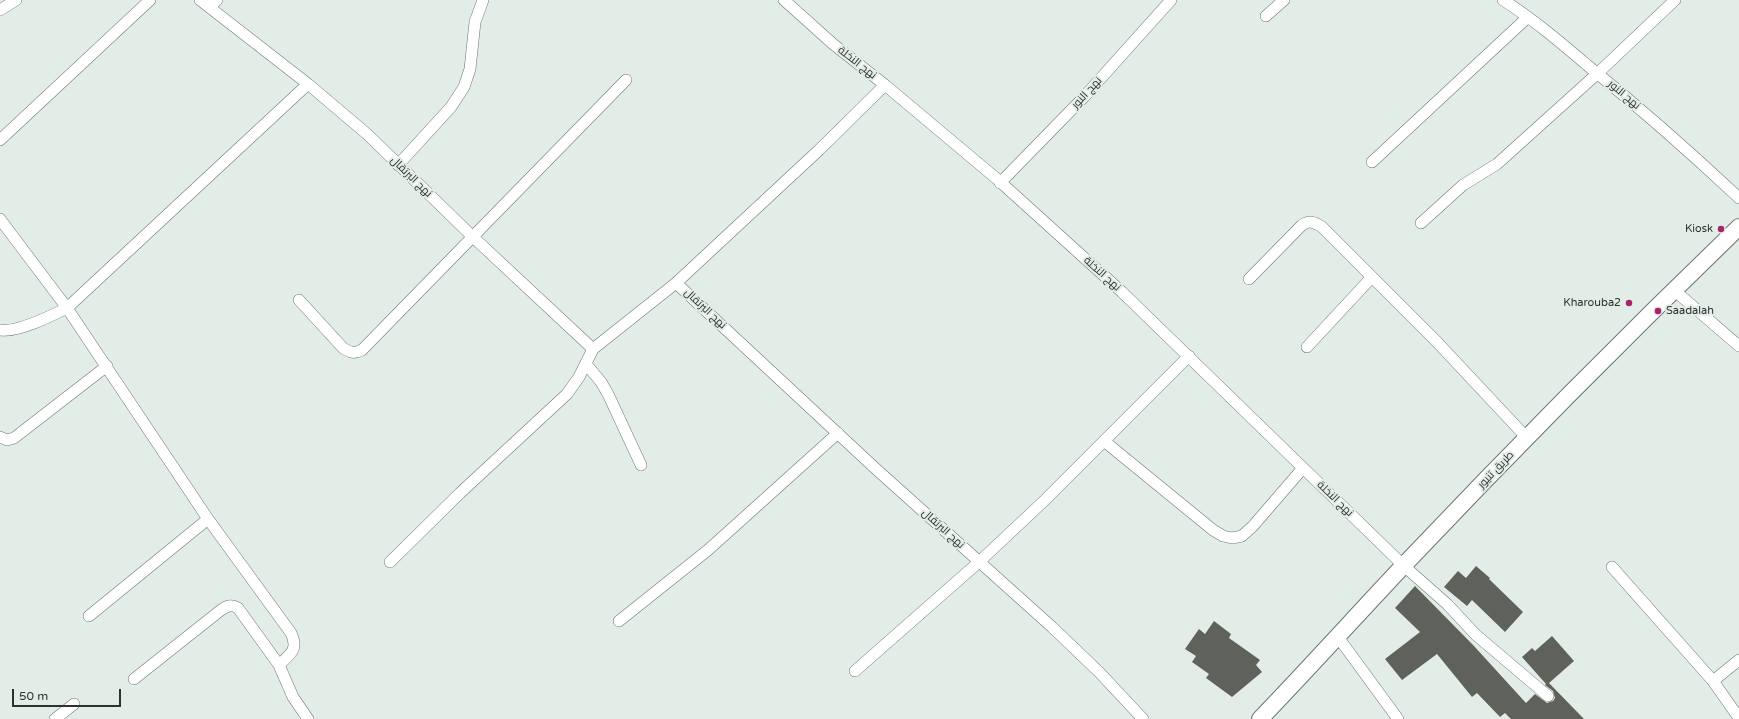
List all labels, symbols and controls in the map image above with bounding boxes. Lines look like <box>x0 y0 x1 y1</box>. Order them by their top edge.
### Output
street label: نهج النخلة <box>835 44 879 82</box>
street label: نهج النور <box>1069 74 1105 112</box>
street label: نهج النور <box>1605 78 1643 112</box>
street label: نهج البرتقال <box>387 154 435 200</box>
place label: Kiosk <box>1685 222 1713 236</box>
marker: Kiosk <box>1716 224 1726 234</box>
street label: نهج النخلة <box>1081 254 1123 294</box>
street label: نهج البرتقال <box>681 286 729 332</box>
place label: Kharouba2 <box>1563 296 1621 310</box>
marker: Kharouba2 <box>1624 298 1634 308</box>
place label: Saadalah <box>1666 304 1714 318</box>
marker: Saadalah <box>1653 306 1663 316</box>
street label: طريق تنيور <box>1475 449 1517 491</box>
street label: نهج النخلة <box>1314 478 1356 520</box>
street label: نهج البرتقال <box>919 506 967 552</box>
scale bar <box>14 681 123 707</box>
text: 50 m <box>19 689 48 703</box>

